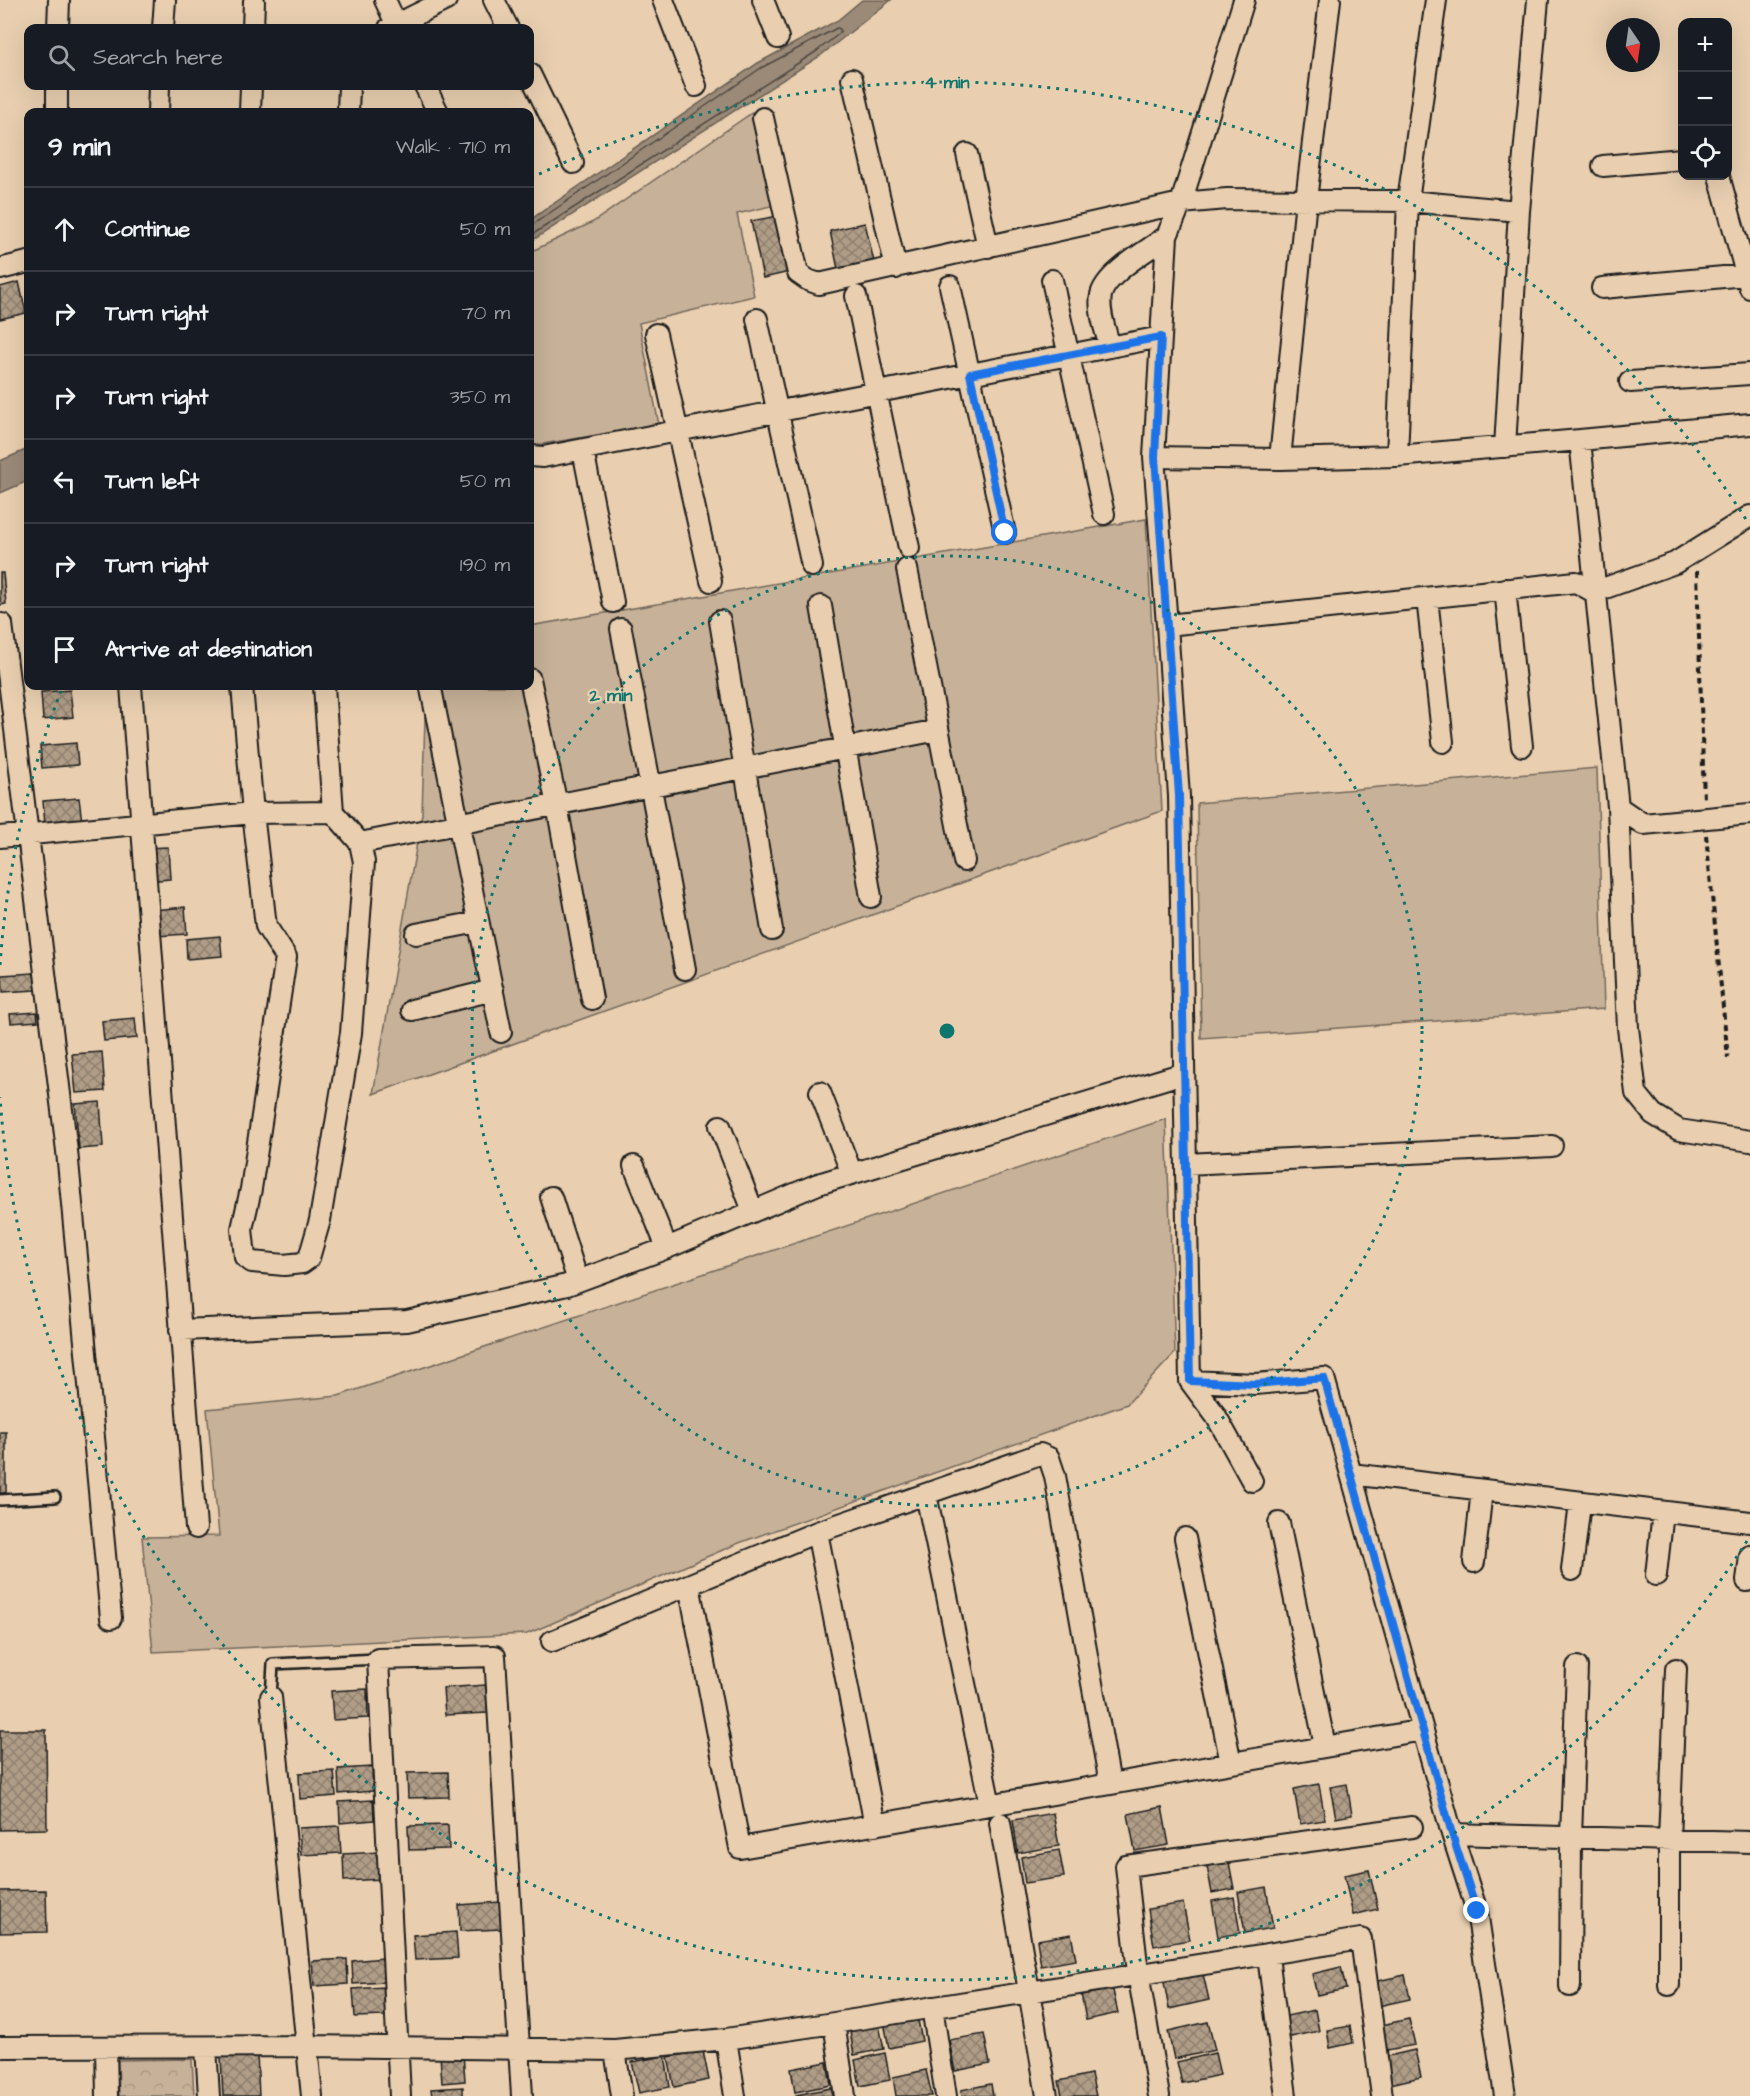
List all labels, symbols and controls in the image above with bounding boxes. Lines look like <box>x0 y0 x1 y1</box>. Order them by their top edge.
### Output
north arrow <box>1606 18 1660 72</box>
map controls <box>1678 18 1732 180</box>
button: + <box>1678 18 1732 72</box>
search box <box>24 24 534 90</box>
icon: search <box>45 41 78 74</box>
text: Search here <box>93 42 223 73</box>
text: 4 min <box>924 70 970 95</box>
button: − <box>1678 72 1732 126</box>
button: locate <box>1678 126 1732 180</box>
text: 9 min <box>48 129 110 165</box>
text: Walk · 710 m <box>396 133 510 161</box>
icon: ahead <box>48 213 81 246</box>
text: Continue <box>105 214 190 245</box>
text: 50 m <box>460 215 510 243</box>
icon: right <box>48 297 81 330</box>
text: Turn right <box>105 298 208 329</box>
text: 70 m <box>462 299 510 327</box>
icon: right <box>48 381 81 414</box>
text: Turn right <box>105 382 208 413</box>
text: 350 m <box>449 383 510 411</box>
icon: left <box>48 465 81 498</box>
text: Turn left <box>105 466 199 497</box>
text: 50 m <box>460 467 510 495</box>
route start <box>991 519 1017 545</box>
icon: right <box>48 549 81 582</box>
text: Turn right <box>105 550 208 581</box>
text: 190 m <box>460 551 510 579</box>
icon: arrive <box>48 633 81 666</box>
text: Arrive at destination <box>105 634 312 665</box>
text: 2 min <box>588 683 633 708</box>
centre of rings <box>937 1021 957 1041</box>
route end <box>1463 1897 1489 1923</box>

